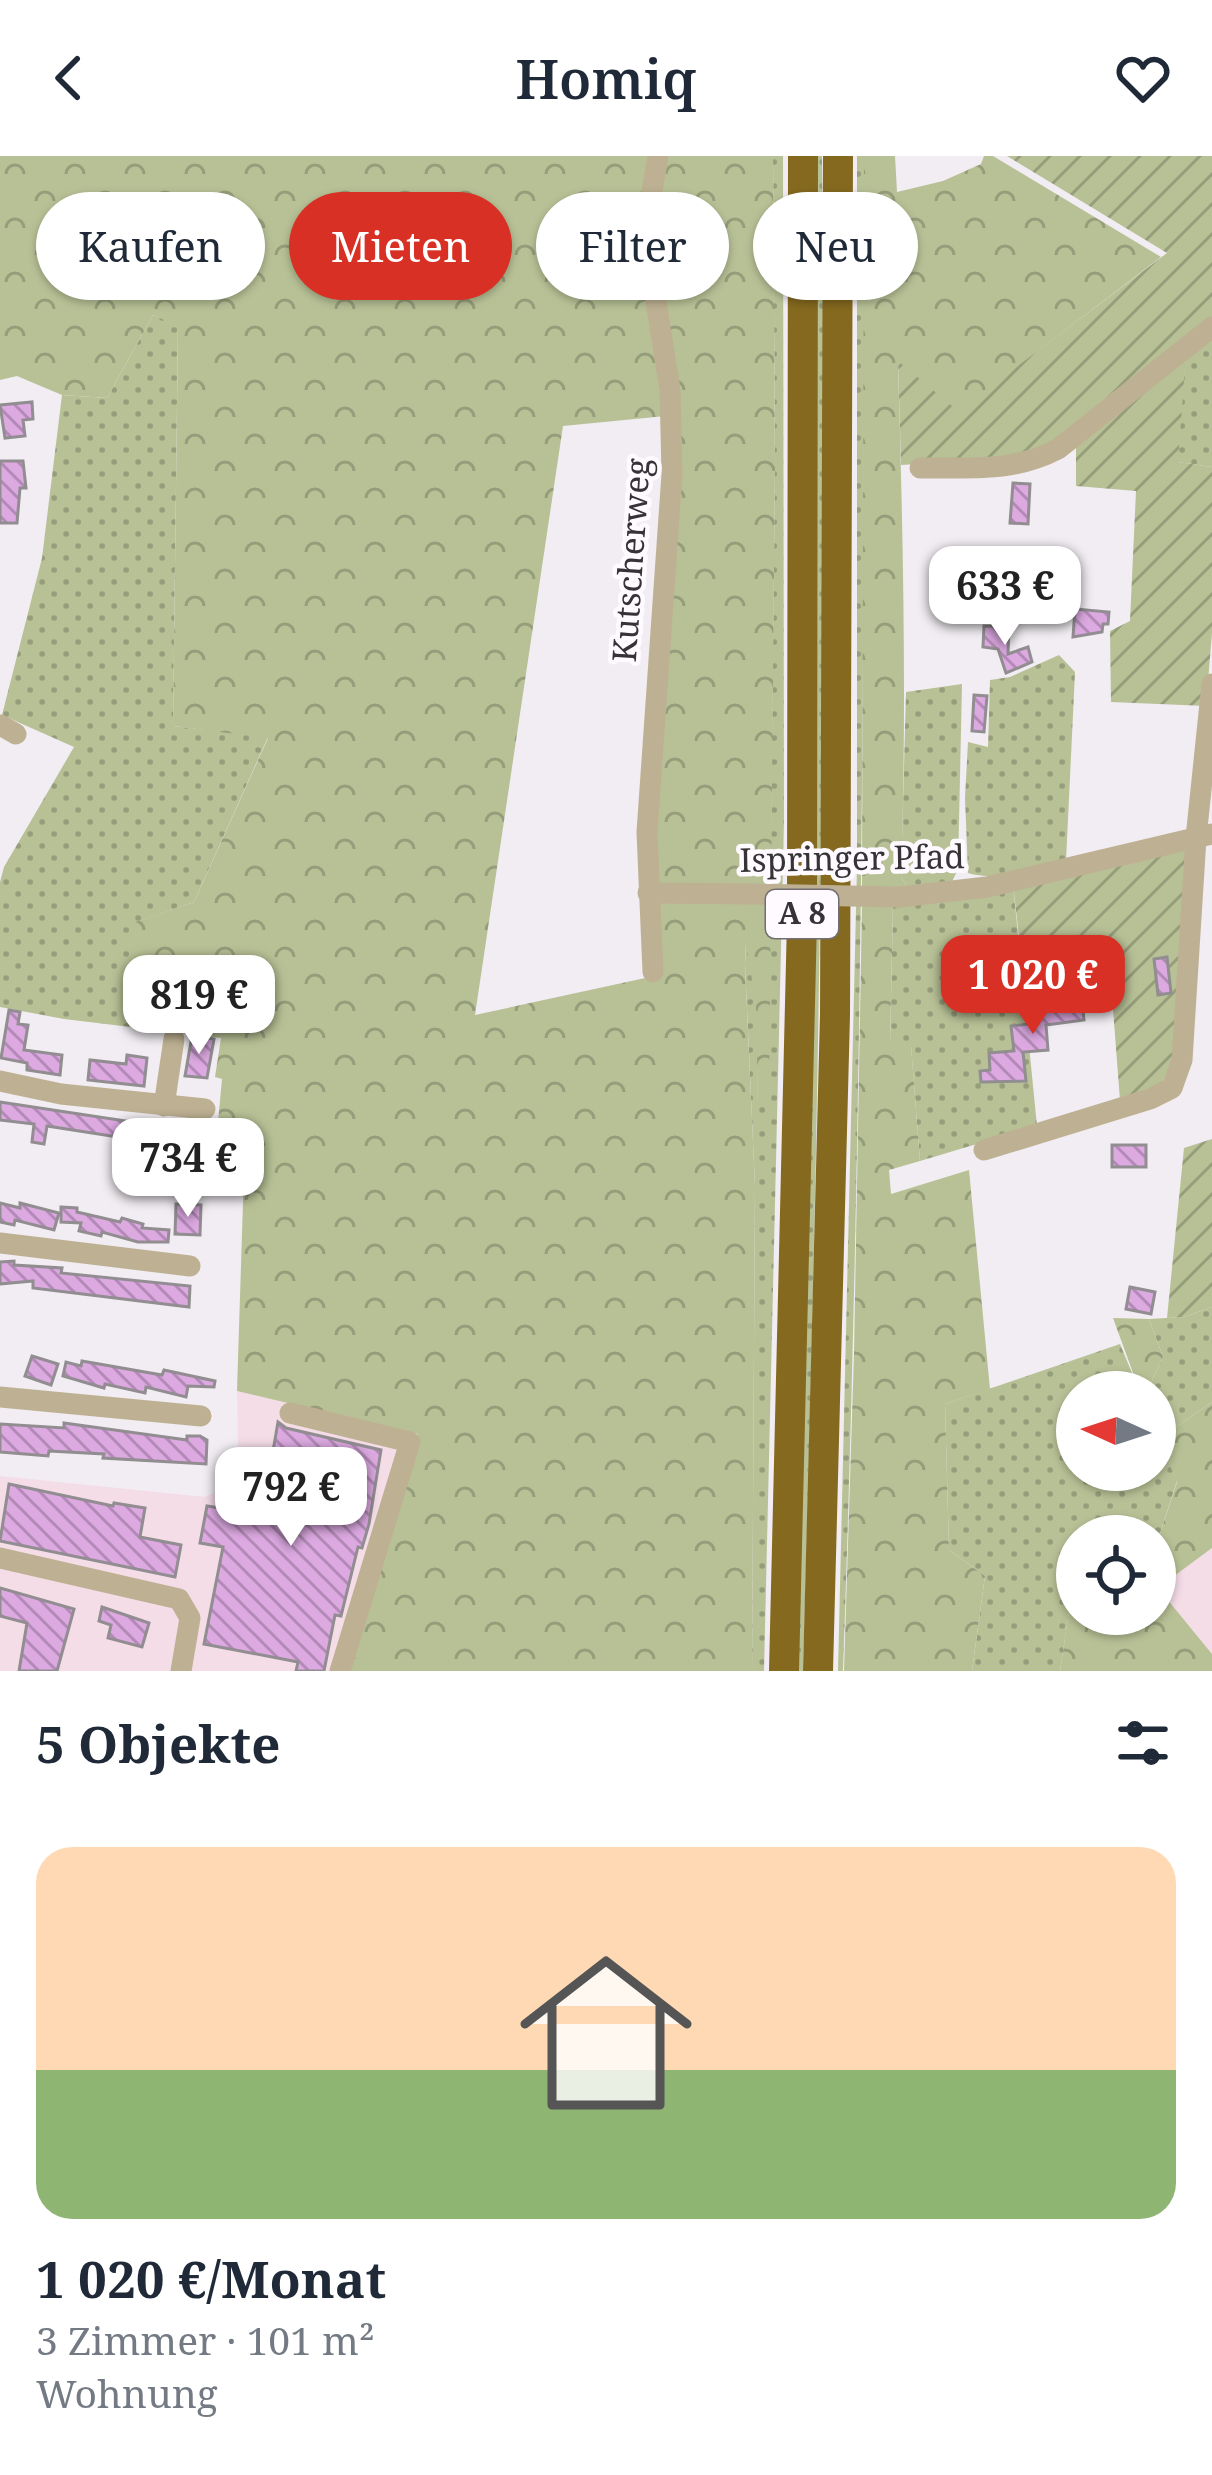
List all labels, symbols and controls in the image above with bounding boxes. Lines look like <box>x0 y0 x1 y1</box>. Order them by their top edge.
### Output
text: Homiq <box>515 41 697 115</box>
icon: back <box>36 45 102 111</box>
icon: heart <box>1110 45 1176 111</box>
chip: Kaufen <box>36 192 265 300</box>
chip: Mieten <box>289 192 512 300</box>
chip: Filter <box>536 192 729 300</box>
chip: Neu <box>753 192 918 300</box>
street label: Kutscherweg <box>601 456 660 663</box>
pin: 633 € <box>921 546 1089 648</box>
text: 633 € <box>956 558 1054 611</box>
street label: Ispringer Pfad <box>739 833 965 882</box>
road number: A 8 <box>766 890 838 938</box>
pin: 1 020 € <box>922 935 1144 1037</box>
text: 1 020 € <box>968 947 1098 1000</box>
pin: 819 € <box>115 955 283 1057</box>
text: 819 € <box>150 967 248 1020</box>
pin: 734 € <box>104 1118 272 1220</box>
text: 734 € <box>139 1130 237 1183</box>
north arrow <box>1056 1371 1176 1491</box>
map controls <box>1056 1371 1176 1635</box>
pin: 792 € <box>207 1447 375 1549</box>
text: 792 € <box>242 1459 340 1512</box>
button: locate <box>1056 1515 1176 1635</box>
text: 5 Objekte <box>36 1708 280 1778</box>
icon: filters <box>1110 1710 1176 1776</box>
icon: home <box>498 1925 714 2141</box>
text: 1 020 €/Monat <box>36 2243 386 2313</box>
text: 3 Zimmer · 101 m² <box>36 2313 374 2366</box>
text: Wohnung <box>36 2366 218 2419</box>

